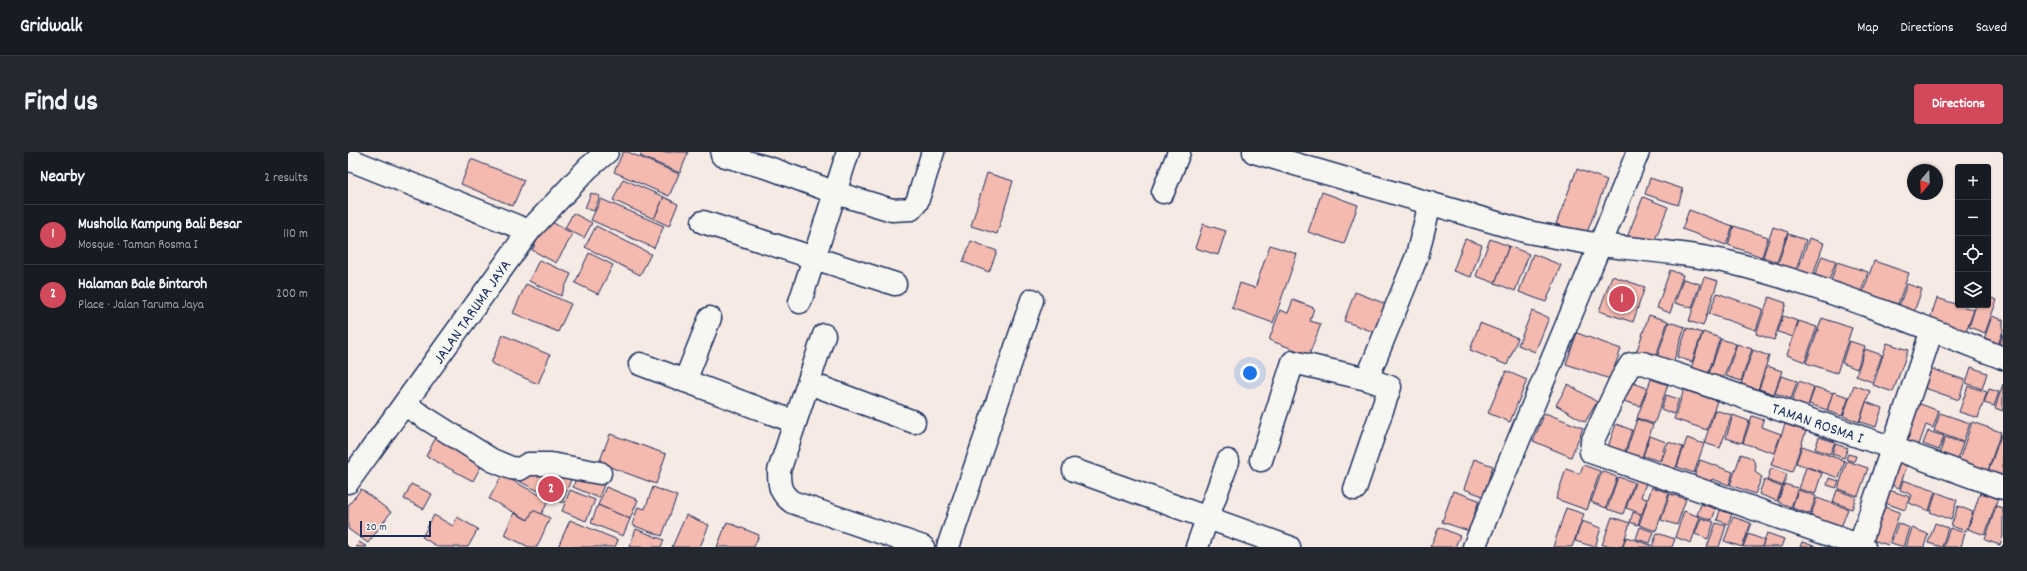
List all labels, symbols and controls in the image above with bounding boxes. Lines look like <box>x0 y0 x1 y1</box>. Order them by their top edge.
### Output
text: Gridwalk <box>20 14 83 41</box>
text: Map <box>1857 18 1879 38</box>
text: Directions <box>1901 18 1954 38</box>
text: Saved <box>1976 18 2007 38</box>
text: Find us <box>24 84 98 124</box>
button: Directions <box>1914 84 2003 124</box>
north arrow <box>1907 164 1943 200</box>
map controls <box>1955 164 1991 308</box>
button: + <box>1955 164 1991 200</box>
text: Nearby <box>40 166 84 190</box>
text: 2 results <box>264 169 308 188</box>
button: − <box>1955 200 1991 236</box>
text: Musholla Kampung Bali Besar <box>78 214 242 236</box>
text: 1 <box>52 225 54 244</box>
text: 110 m <box>283 225 308 244</box>
text: Mosque · Taman Rosma I <box>78 236 198 255</box>
button: locate <box>1955 236 1991 272</box>
street label: JALAN TARUMA JAYA <box>428 255 518 369</box>
button: layers <box>1955 272 1991 308</box>
text: Halaman Bale Bintaroh <box>78 274 207 296</box>
pin: 1 <box>1609 284 1635 314</box>
text: 2 <box>50 285 56 304</box>
text: 200 m <box>276 285 308 304</box>
text: Place · Jalan Taruma Jaya <box>78 296 204 315</box>
your location <box>1240 363 1260 383</box>
street label: TAMAN ROSMA I <box>1768 398 1866 451</box>
pin: 2 <box>538 474 564 504</box>
scale bar <box>360 519 431 538</box>
text: 20 m <box>366 520 387 536</box>

